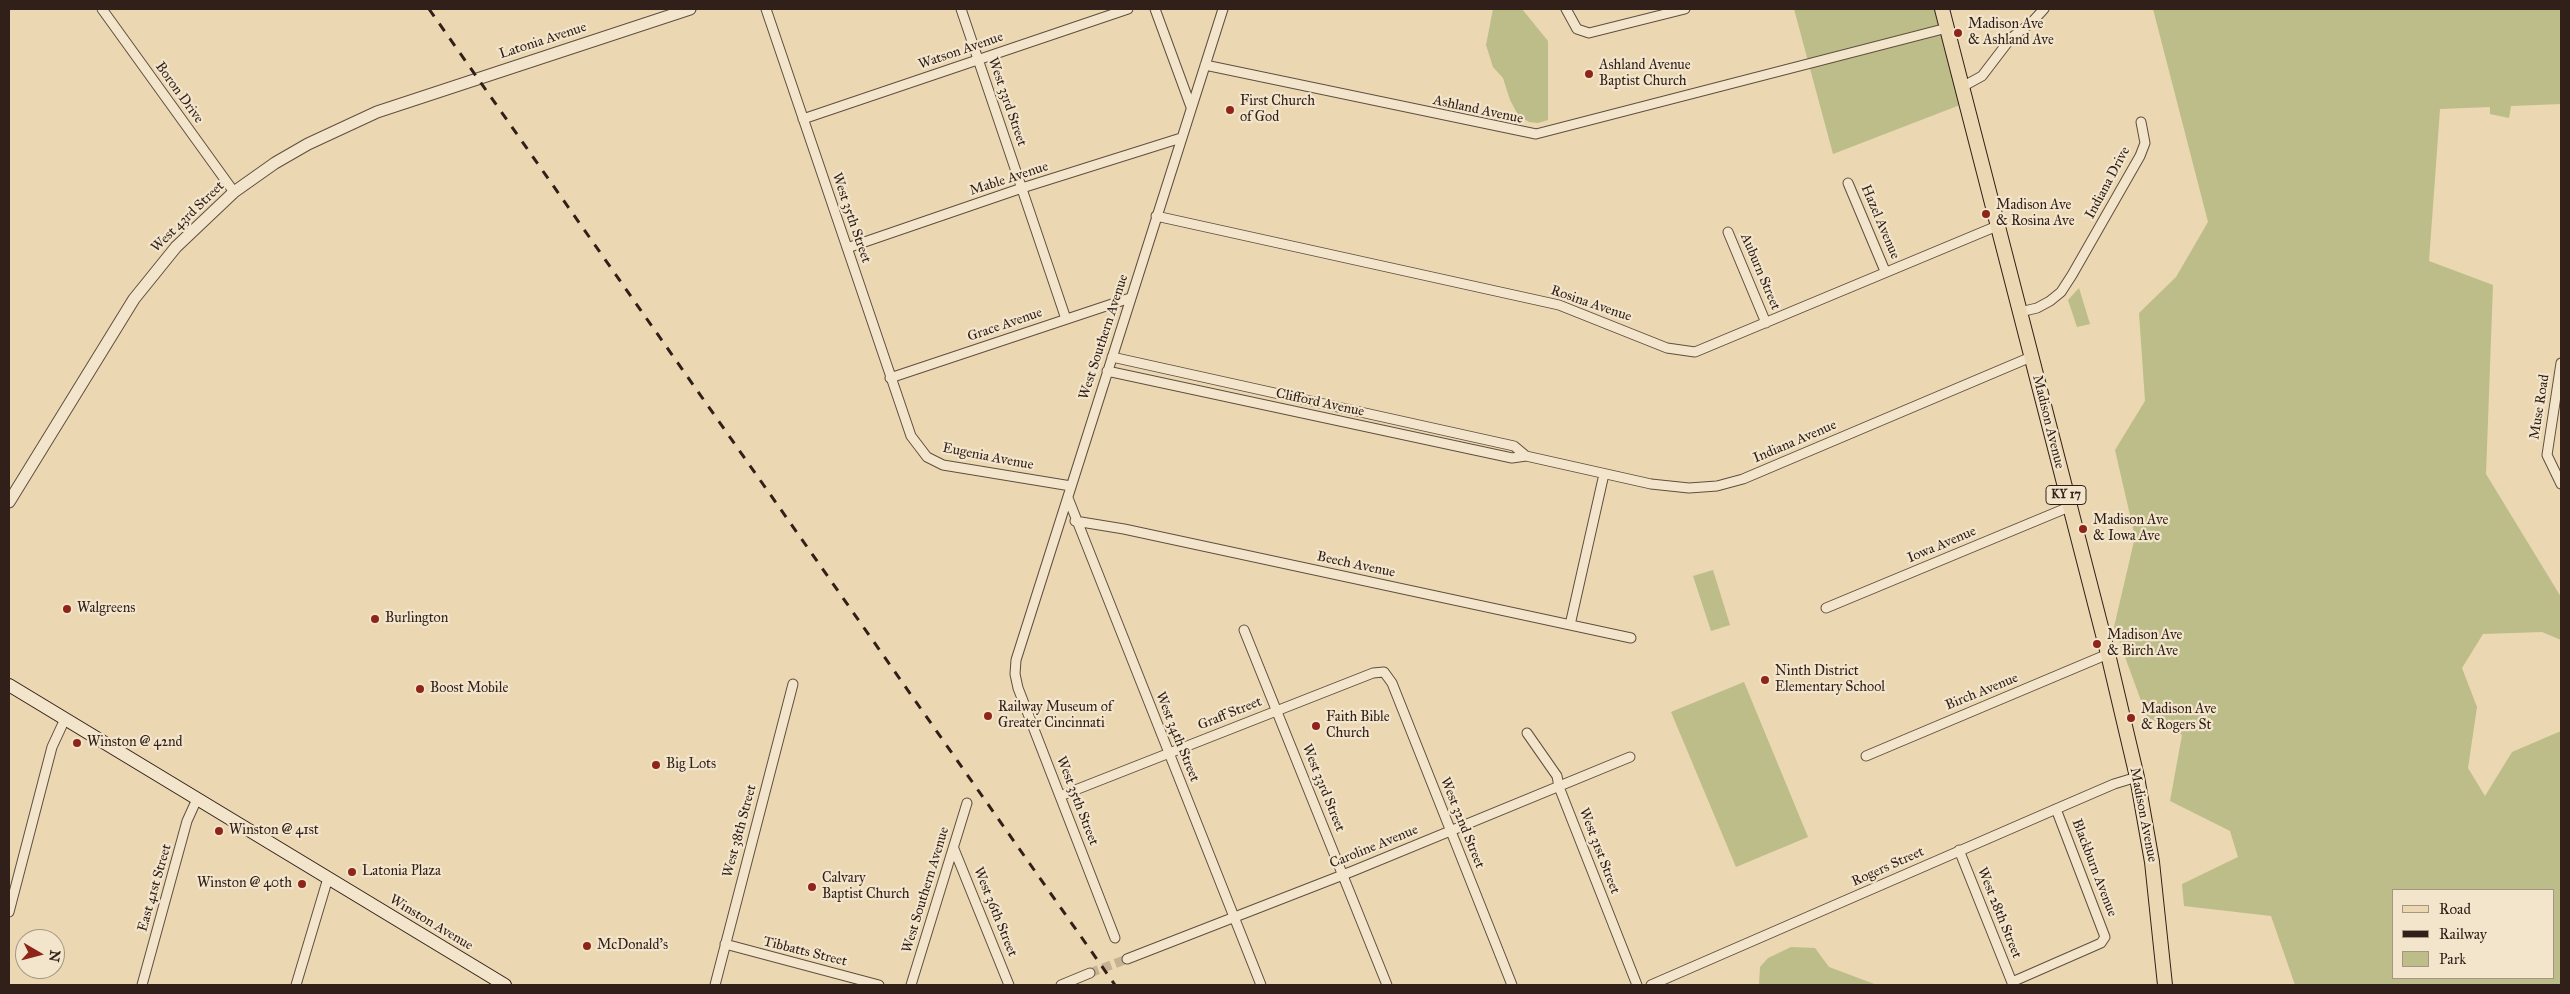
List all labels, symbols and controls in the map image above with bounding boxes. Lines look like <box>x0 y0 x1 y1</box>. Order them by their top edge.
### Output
place label: Madison Ave & Ashland Ave <box>1968 17 2054 49</box>
street label: Latonia Avenue <box>497 19 589 63</box>
marker: Madison Ave & Ashland Ave <box>1952 27 1964 39</box>
street label: Watson Avenue <box>916 29 1006 73</box>
street label: West 33rd Street <box>984 55 1030 149</box>
place label: Ashland Avenue Baptist Church <box>1599 58 1691 90</box>
street label: Boron Drive <box>151 59 207 127</box>
marker: Ashland Avenue Baptist Church <box>1583 68 1595 80</box>
street label: Ashland Avenue <box>1431 92 1525 128</box>
place label: First Church of God <box>1240 94 1315 126</box>
marker: First Church of God <box>1224 104 1236 116</box>
street label: Indiana Drive <box>2082 144 2134 222</box>
street label: Mable Avenue <box>968 158 1050 200</box>
street label: West 35th Street <box>828 171 874 265</box>
street label: West 43rd Street <box>148 178 228 256</box>
street label: Hazel Avenue <box>1857 182 1903 262</box>
place label: Madison Ave & Rosina Ave <box>1996 198 2074 230</box>
marker: Madison Ave & Rosina Ave <box>1980 208 1992 220</box>
street label: Auburn Street <box>1736 231 1784 313</box>
street label: West Southern Avenue <box>1076 272 1132 402</box>
street label: Rosina Avenue <box>1548 282 1634 326</box>
street label: Grace Avenue <box>965 304 1045 346</box>
street label: Madison Avenue <box>2028 373 2068 471</box>
street label: Muse Road <box>2527 373 2553 441</box>
street label: Clifford Avenue <box>1274 385 1366 421</box>
street label: Indiana Avenue <box>1751 417 1839 467</box>
street label: Eugenia Avenue <box>941 440 1035 474</box>
road number: KY 17 <box>2046 486 2086 504</box>
place label: Madison Ave & Iowa Ave <box>2093 513 2168 546</box>
street label: Iowa Avenue <box>1905 523 1979 567</box>
marker: Madison Ave & Iowa Ave <box>2077 523 2089 535</box>
street label: Beech Avenue <box>1315 549 1397 581</box>
place label: Walgreens <box>77 601 135 617</box>
marker: Walgreens <box>61 603 73 615</box>
place label: Burlington <box>385 611 448 627</box>
marker: Burlington <box>369 613 381 625</box>
place label: Madison Ave & Birch Ave <box>2107 628 2182 660</box>
marker: Madison Ave & Birch Ave <box>2091 638 2103 650</box>
place label: Ninth District Elementary School <box>1775 664 1885 696</box>
street label: Birch Avenue <box>1943 670 2021 714</box>
marker: Ninth District Elementary School <box>1759 674 1771 686</box>
place label: Boost Mobile <box>430 681 508 697</box>
marker: Boost Mobile <box>414 683 426 695</box>
street label: West 34th Street <box>1151 690 1203 784</box>
street label: Graff Street <box>1196 694 1264 734</box>
place label: Railway Museum of Greater Cincinnati <box>998 700 1112 732</box>
place label: Madison Ave & Rogers St <box>2141 702 2216 734</box>
marker: Railway Museum of Greater Cincinnati <box>982 710 994 722</box>
place label: Faith Bible Church <box>1326 710 1390 742</box>
marker: Madison Ave & Rogers St <box>2125 712 2137 724</box>
marker: Faith Bible Church <box>1310 720 1322 732</box>
place label: Winston @ 42nd <box>87 735 183 751</box>
marker: Winston @ 42nd <box>71 737 83 749</box>
street label: West 33rd Street <box>1298 742 1348 834</box>
street label: West 35th Street <box>1052 754 1102 848</box>
place label: Big Lots <box>666 757 716 773</box>
marker: Big Lots <box>650 759 662 771</box>
street label: Madison Avenue <box>2126 766 2160 864</box>
street label: West 32nd Street <box>1436 775 1488 871</box>
street label: West 38th Street <box>720 783 760 879</box>
street label: West 31st Street <box>1575 806 1623 896</box>
street label: Blackburn Avenue <box>2068 817 2120 919</box>
street label: Caroline Avenue <box>1327 822 1421 872</box>
place label: Winston @ 41st <box>229 823 319 839</box>
marker: Winston @ 41st <box>213 825 225 837</box>
street label: West Southern Avenue <box>899 825 953 955</box>
street label: East 41st Street <box>134 842 176 934</box>
street label: Rogers Street <box>1849 844 1927 890</box>
place label: Latonia Plaza <box>362 864 441 880</box>
street label: West 36th Street <box>969 865 1021 959</box>
street label: West 28th Street <box>1973 865 2025 961</box>
marker: Latonia Plaza <box>346 866 358 878</box>
place label: Calvary Baptist Church <box>822 871 910 904</box>
place label: Winston @ 40th <box>197 876 292 892</box>
marker: Winston @ 40th <box>296 878 308 890</box>
marker: Calvary Baptist Church <box>806 881 818 893</box>
legend <box>2392 889 2555 979</box>
street label: Winston Avenue <box>386 891 476 955</box>
text: Road <box>2439 900 2471 918</box>
text: Railway <box>2439 925 2487 943</box>
north arrow <box>15 929 65 979</box>
street label: Tibbatts Street <box>761 933 849 971</box>
place label: McDonald's <box>597 938 668 954</box>
marker: McDonald's <box>581 940 593 952</box>
text: N <box>45 949 64 963</box>
text: Park <box>2439 950 2466 968</box>

